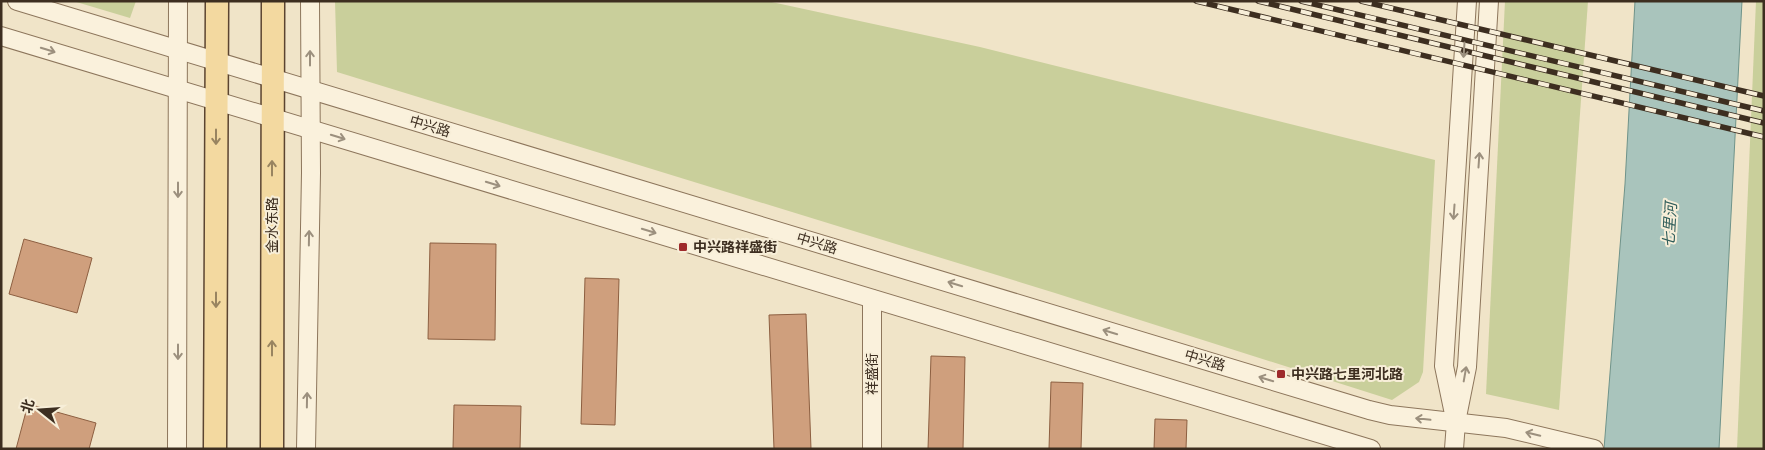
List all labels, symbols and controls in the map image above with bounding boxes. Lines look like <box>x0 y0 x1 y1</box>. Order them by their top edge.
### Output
one-way arrow <box>1459 42 1468 58</box>
one-way arrow <box>40 46 55 55</box>
one-way arrow <box>305 50 315 66</box>
street label: 中兴路 <box>407 111 453 141</box>
one-way arrow <box>211 129 221 145</box>
one-way arrow <box>329 133 345 143</box>
one-way arrow <box>1475 152 1484 168</box>
one-way arrow <box>268 160 277 176</box>
one-way arrow <box>485 180 501 190</box>
one-way arrow <box>173 182 183 198</box>
street label: 金水东路 <box>263 197 281 253</box>
water label: 七里河 <box>1659 199 1680 248</box>
one-way arrow <box>1449 204 1458 220</box>
one-way arrow <box>640 227 656 237</box>
street label: 中兴路 <box>794 228 840 258</box>
one-way arrow <box>305 230 314 246</box>
place label: 中兴路祥盛街 <box>693 238 777 256</box>
marker: 中兴路祥盛街 <box>677 241 689 253</box>
one-way arrow <box>947 279 963 289</box>
one-way arrow <box>211 292 221 308</box>
one-way arrow <box>1103 326 1119 336</box>
one-way arrow <box>267 340 277 356</box>
one-way arrow <box>173 344 183 360</box>
street label: 中兴路 <box>1182 345 1228 375</box>
street label: 祥盛街 <box>863 353 881 395</box>
place label: 中兴路七里河北路 <box>1291 365 1403 383</box>
one-way arrow <box>1461 367 1471 383</box>
marker: 中兴路七里河北路 <box>1275 368 1287 380</box>
one-way arrow <box>1258 373 1274 383</box>
north arrow <box>15 385 65 435</box>
one-way arrow <box>302 392 312 408</box>
text: 北 <box>17 397 38 416</box>
one-way arrow <box>1415 414 1431 424</box>
one-way arrow <box>1526 429 1542 438</box>

